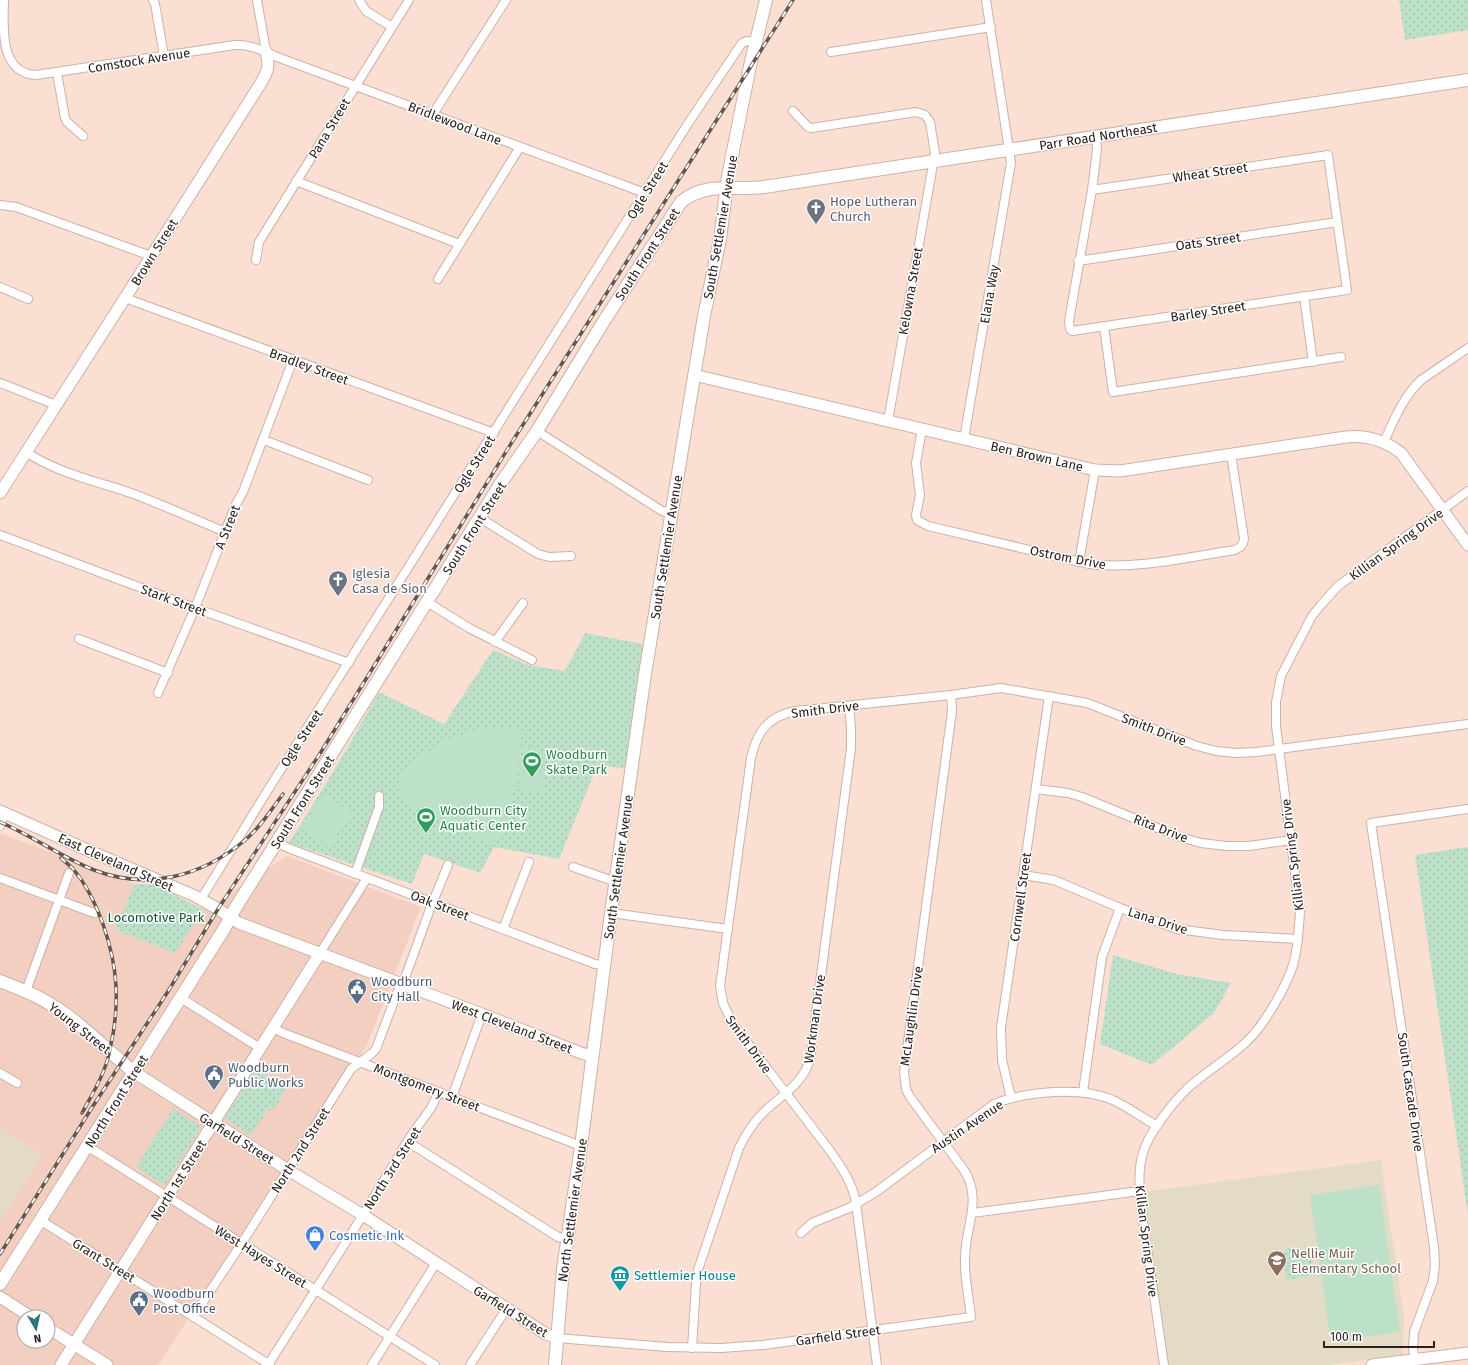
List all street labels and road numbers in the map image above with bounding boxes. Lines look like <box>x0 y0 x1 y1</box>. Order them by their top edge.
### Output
street label: Comstock Avenue <box>87 45 191 76</box>
street label: Pana Street <box>306 95 353 161</box>
street label: Bridlewood Lane <box>406 99 504 148</box>
street label: Parr Road Northeast <box>1038 120 1158 153</box>
street label: South Settlemier Avenue <box>700 154 741 300</box>
street label: Ogle Street <box>624 158 671 222</box>
street label: Wheat Street <box>1171 160 1249 185</box>
street label: South Front Street <box>612 205 683 303</box>
street label: Brown Street <box>128 216 181 288</box>
street label: Oats Street <box>1175 229 1242 253</box>
street label: Kelowna Street <box>895 246 926 336</box>
street label: Elana Way <box>977 263 1002 325</box>
street label: Barley Street <box>1169 298 1247 325</box>
street label: Bradley Street <box>267 345 351 388</box>
street label: Ogle Street <box>451 432 498 496</box>
street label: Ben Brown Lane <box>989 439 1085 474</box>
street label: South Settlemier Avenue <box>648 474 685 620</box>
street label: South Front Street <box>440 479 509 578</box>
street label: A Street <box>212 503 243 551</box>
street label: Killian Spring Drive <box>1346 505 1446 584</box>
street label: Ostrom Drive <box>1029 543 1107 572</box>
street label: Stark Street <box>139 582 209 619</box>
street label: Smith Drive <box>790 698 860 721</box>
street label: Ogle Street <box>277 707 326 770</box>
street label: Smith Drive <box>1119 710 1188 749</box>
street label: South Front Street <box>268 753 337 852</box>
street label: South Settlemier Avenue <box>601 794 636 940</box>
street label: Killian Spring Drive <box>1278 798 1307 912</box>
street label: Rita Drive <box>1131 811 1190 846</box>
street label: East Cleveland Street <box>56 830 176 895</box>
street label: Cornwell Street <box>1007 851 1034 943</box>
street label: Oak Street <box>409 887 471 924</box>
street label: Lana Drive <box>1126 904 1190 937</box>
street label: McLaughlin Drive <box>897 965 926 1067</box>
street label: Workman Drive <box>801 974 828 1064</box>
street label: West Cleveland Street <box>449 996 575 1057</box>
street label: Young Street <box>46 1000 114 1057</box>
street label: Smith Drive <box>723 1012 775 1076</box>
street label: South Cascade Drive <box>1395 1032 1426 1153</box>
street label: North Front Street <box>82 1052 151 1150</box>
street label: Montgomery Street <box>372 1060 482 1115</box>
street label: Austin Avenue <box>928 1097 1006 1156</box>
street label: North 2nd Street <box>268 1105 333 1196</box>
street label: Garfield Street <box>197 1110 277 1167</box>
street label: North 3rd Street <box>361 1124 424 1212</box>
street label: North 1st Street <box>148 1137 209 1223</box>
street label: North Settlemier Avenue <box>555 1137 590 1283</box>
street label: Killian Spring Drive <box>1132 1184 1161 1298</box>
street label: West Hayes Street <box>212 1222 310 1291</box>
street label: Grant Street <box>70 1235 138 1286</box>
street label: Garfield Street <box>471 1283 551 1340</box>
street label: Garfield Street <box>795 1322 882 1349</box>

